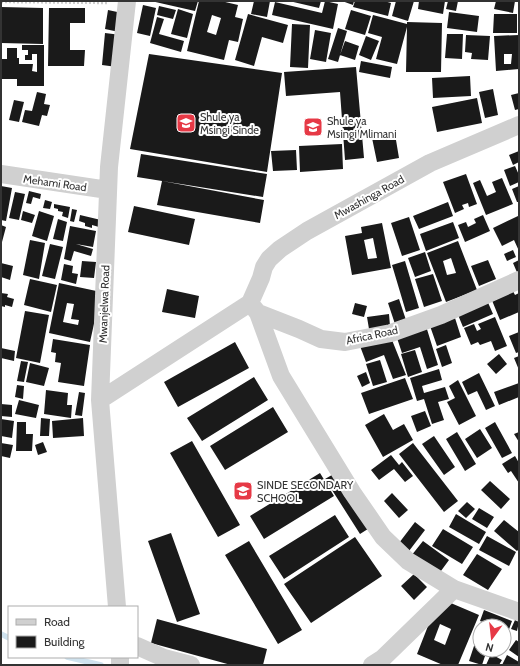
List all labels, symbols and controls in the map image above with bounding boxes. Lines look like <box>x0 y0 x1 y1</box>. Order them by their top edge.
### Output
place label: Shule ya Msingi Sinde <box>200 110 259 137</box>
school or university icon: Shule ya Msingi Sinde <box>175 112 197 134</box>
place label: Shule ya Msingi Mlimani <box>327 114 397 141</box>
school or university icon: Shule ya Msingi Mlimani <box>302 116 324 138</box>
street label: Mehami Road <box>22 172 88 194</box>
street label: Mwashinga Road <box>331 172 407 222</box>
street label: Mwanjelwa Road <box>96 265 112 343</box>
street label: Africa Road <box>345 323 399 347</box>
place label: SINDE SECONDARY SCHOOL <box>257 478 354 505</box>
school or university icon: SINDE SECONDARY SCHOOL <box>232 480 254 502</box>
legend <box>8 606 138 658</box>
text: Road <box>44 614 70 629</box>
north arrow <box>472 618 512 658</box>
text: Building <box>44 634 86 649</box>
text: N <box>484 640 495 655</box>

